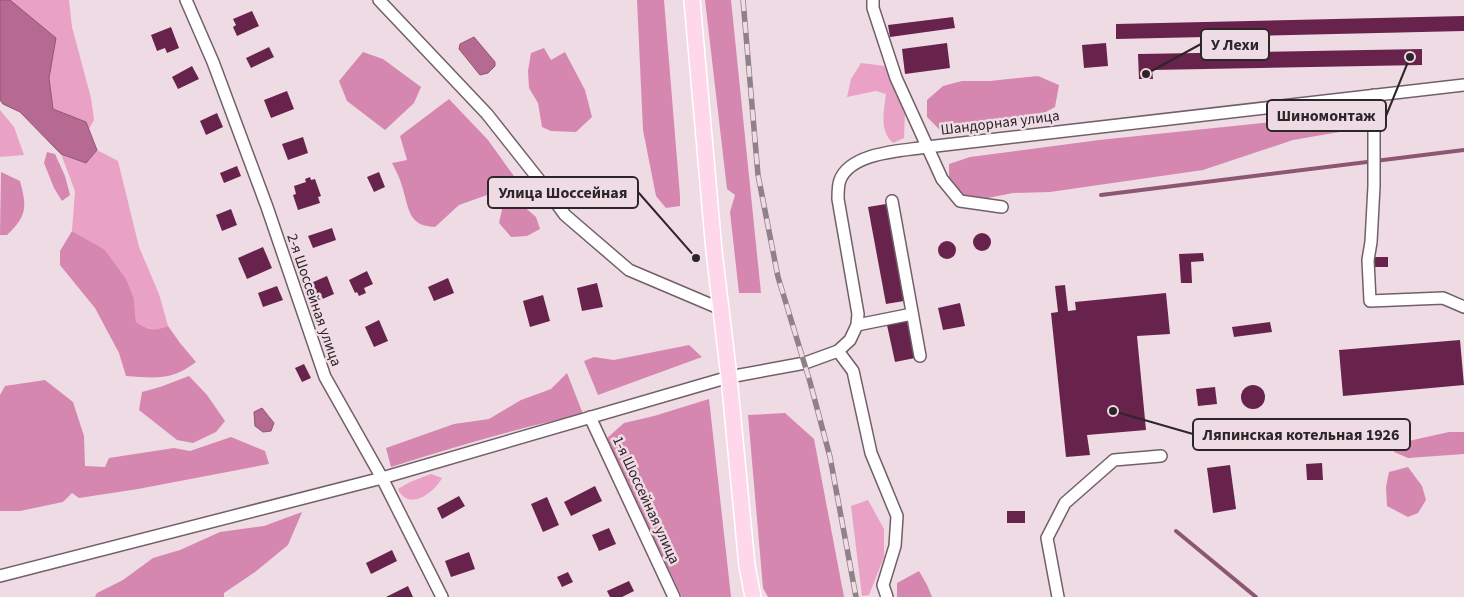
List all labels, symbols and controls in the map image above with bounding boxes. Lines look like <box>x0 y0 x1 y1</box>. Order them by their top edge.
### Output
callout: У Лехи <box>1201 29 1269 60</box>
text: У Лехи <box>1211 34 1259 56</box>
callout: Шиномонтаж <box>1267 100 1386 131</box>
street label: Шандорная улица <box>939 105 1061 141</box>
text: Шиномонтаж <box>1276 105 1376 127</box>
callout: Улица Шоссейная <box>488 177 638 208</box>
text: Улица Шоссейная <box>498 182 628 204</box>
street label: 2-я Шоссейная улица <box>281 231 347 369</box>
callout: Ляпинская котельная 1926 <box>1193 419 1410 450</box>
text: Ляпинская котельная 1926 <box>1201 424 1400 446</box>
street label: 1-я Шоссейная улица <box>607 433 685 567</box>

